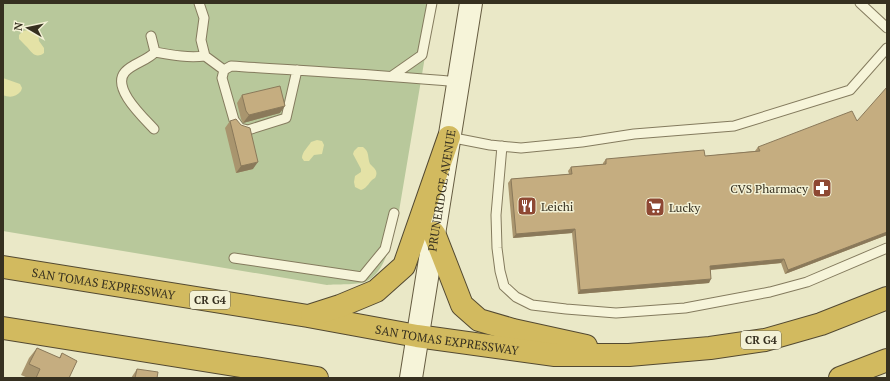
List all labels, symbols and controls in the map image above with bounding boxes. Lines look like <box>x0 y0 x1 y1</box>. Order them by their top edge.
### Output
north arrow <box>8 8 48 48</box>
text: N <box>11 21 26 32</box>
street label: PRUNERIDGE AVENUE <box>424 128 458 252</box>
pharmacy icon: CVS Pharmacy <box>811 177 833 199</box>
place label: CVS Pharmacy <box>730 181 809 196</box>
restaurant icon: Leichi <box>516 195 538 217</box>
supermarket icon: Lucky <box>644 196 666 218</box>
place label: Leichi <box>541 199 574 214</box>
place label: Lucky <box>669 200 701 215</box>
street label: SAN TOMAS EXPRESSWAY <box>31 264 177 302</box>
road number: CR G4 <box>190 291 230 309</box>
street label: SAN TOMAS EXPRESSWAY <box>374 321 520 357</box>
road number: CR G4 <box>741 331 781 349</box>

